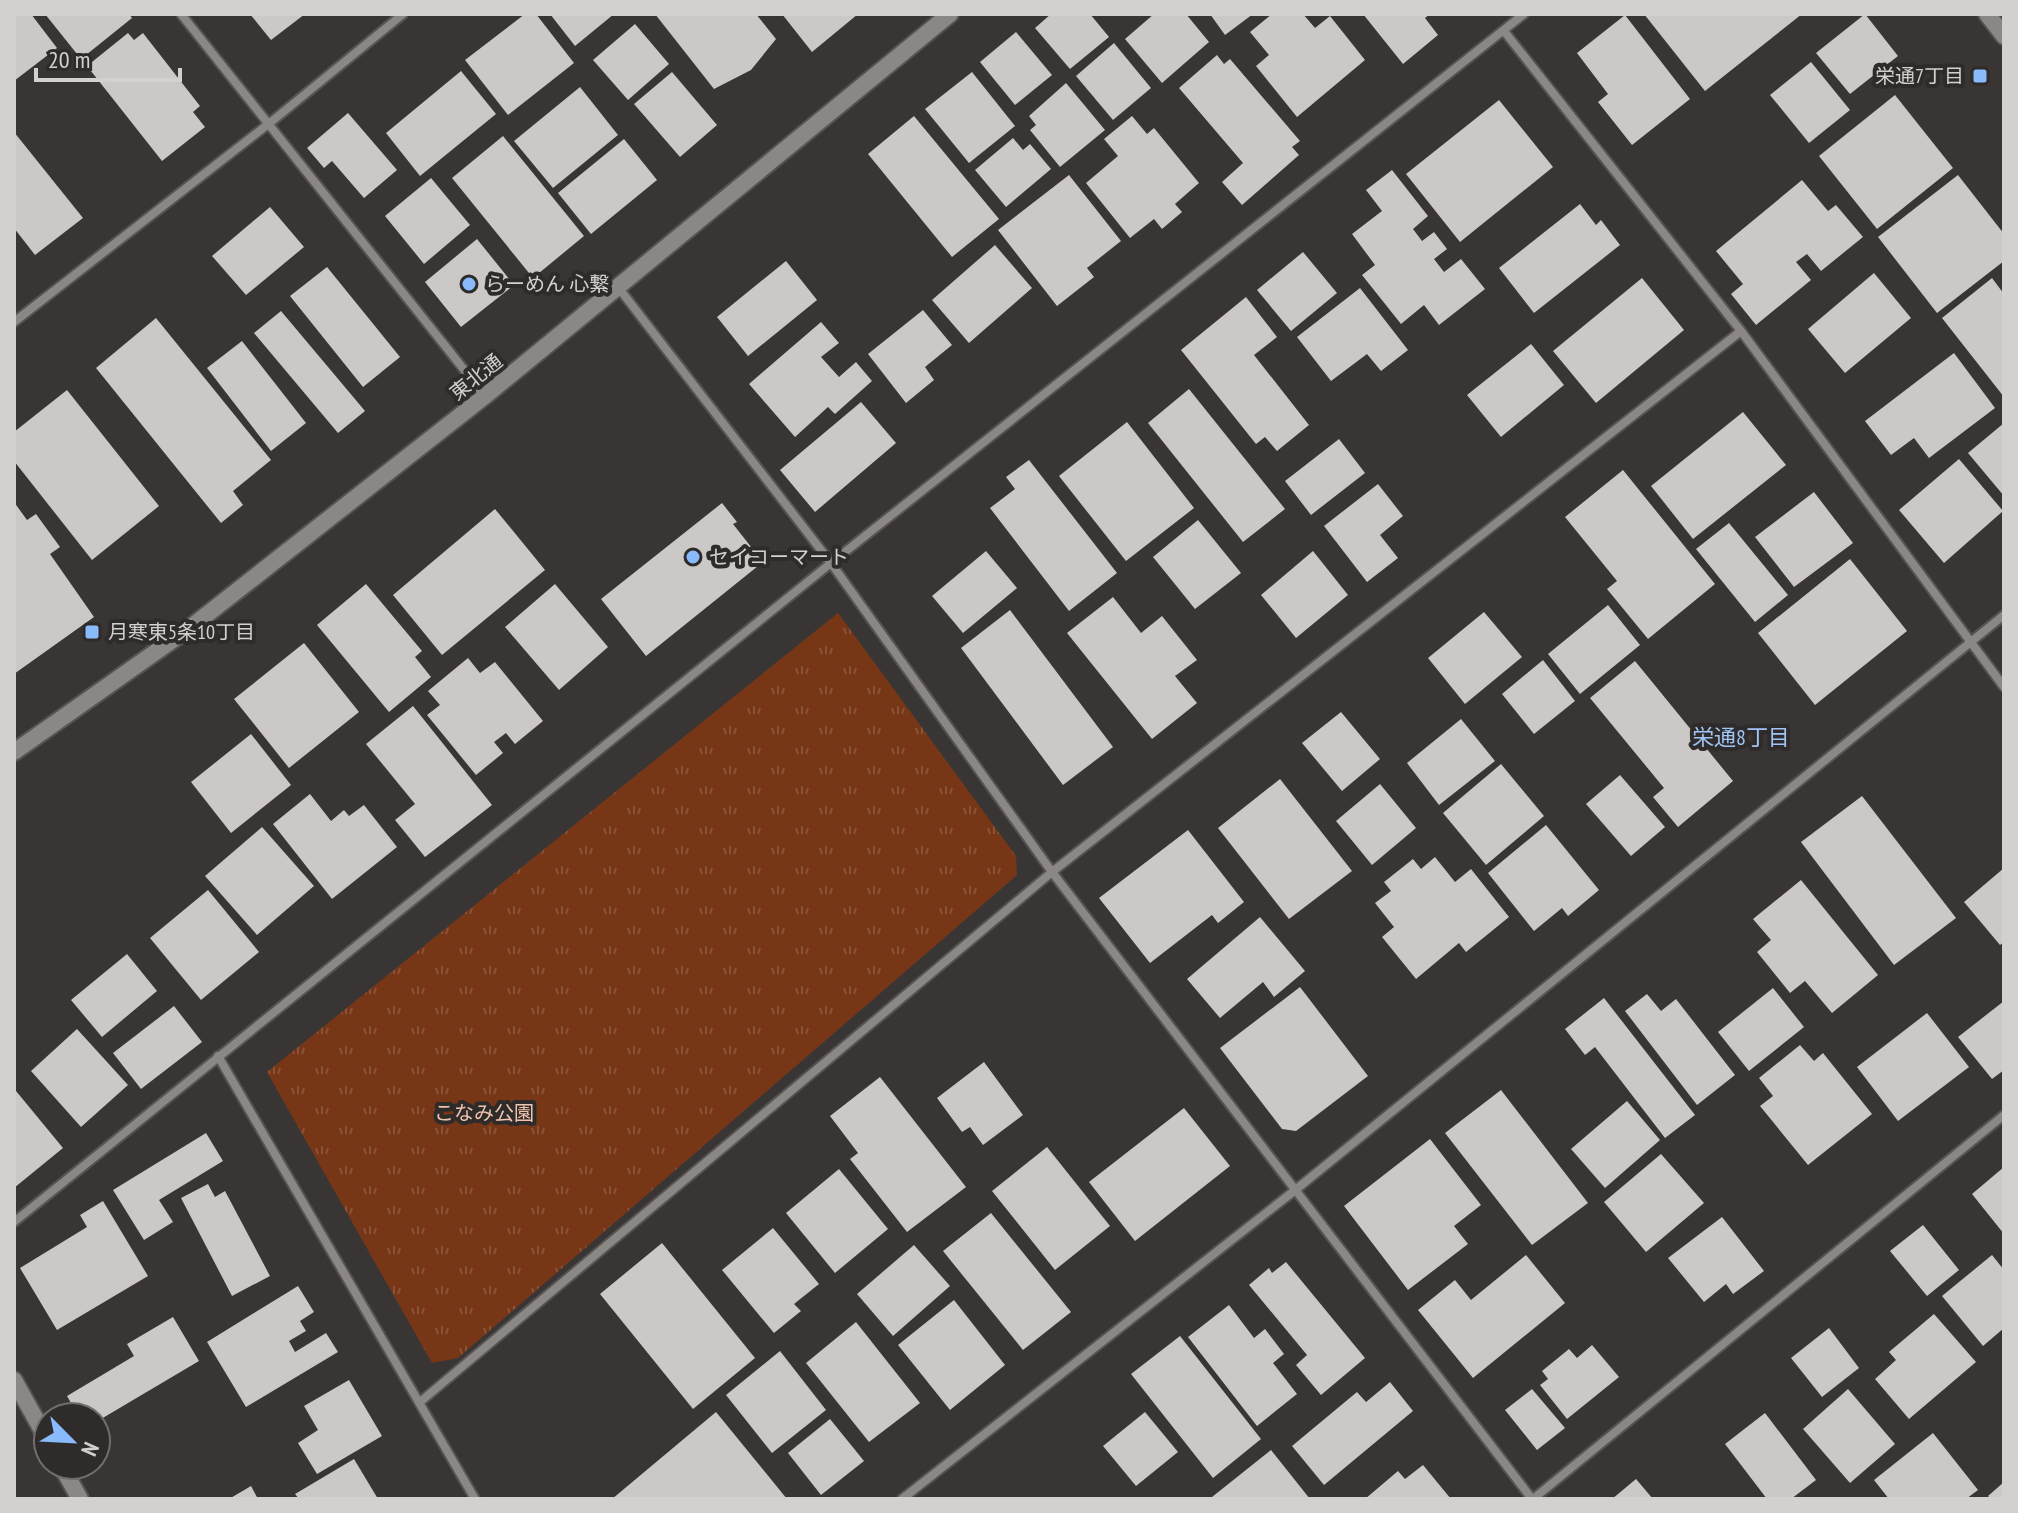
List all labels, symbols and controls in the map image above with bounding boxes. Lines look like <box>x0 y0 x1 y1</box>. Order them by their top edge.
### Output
scale bar <box>36 32 180 82</box>
text: 20 m <box>48 44 90 75</box>
place label: 栄通7丁目 <box>1875 63 1964 89</box>
marker: 栄通7丁目 <box>1971 67 1989 85</box>
place label: らーめん 心繋 <box>485 271 609 297</box>
marker: らーめん 心繋 <box>460 275 478 293</box>
street label: 東北通 <box>445 348 507 406</box>
place label: セイコーマート <box>709 544 849 570</box>
marker: セイコーマート <box>684 548 702 566</box>
place label: 月寒東5条10丁目 <box>108 619 255 645</box>
marker: 月寒東5条10丁目 <box>83 623 101 641</box>
district label: 栄通8丁目 <box>1692 723 1790 751</box>
park label: こなみ公園 <box>434 1100 534 1126</box>
north arrow <box>32 1401 112 1481</box>
text: N <box>75 1438 105 1460</box>

